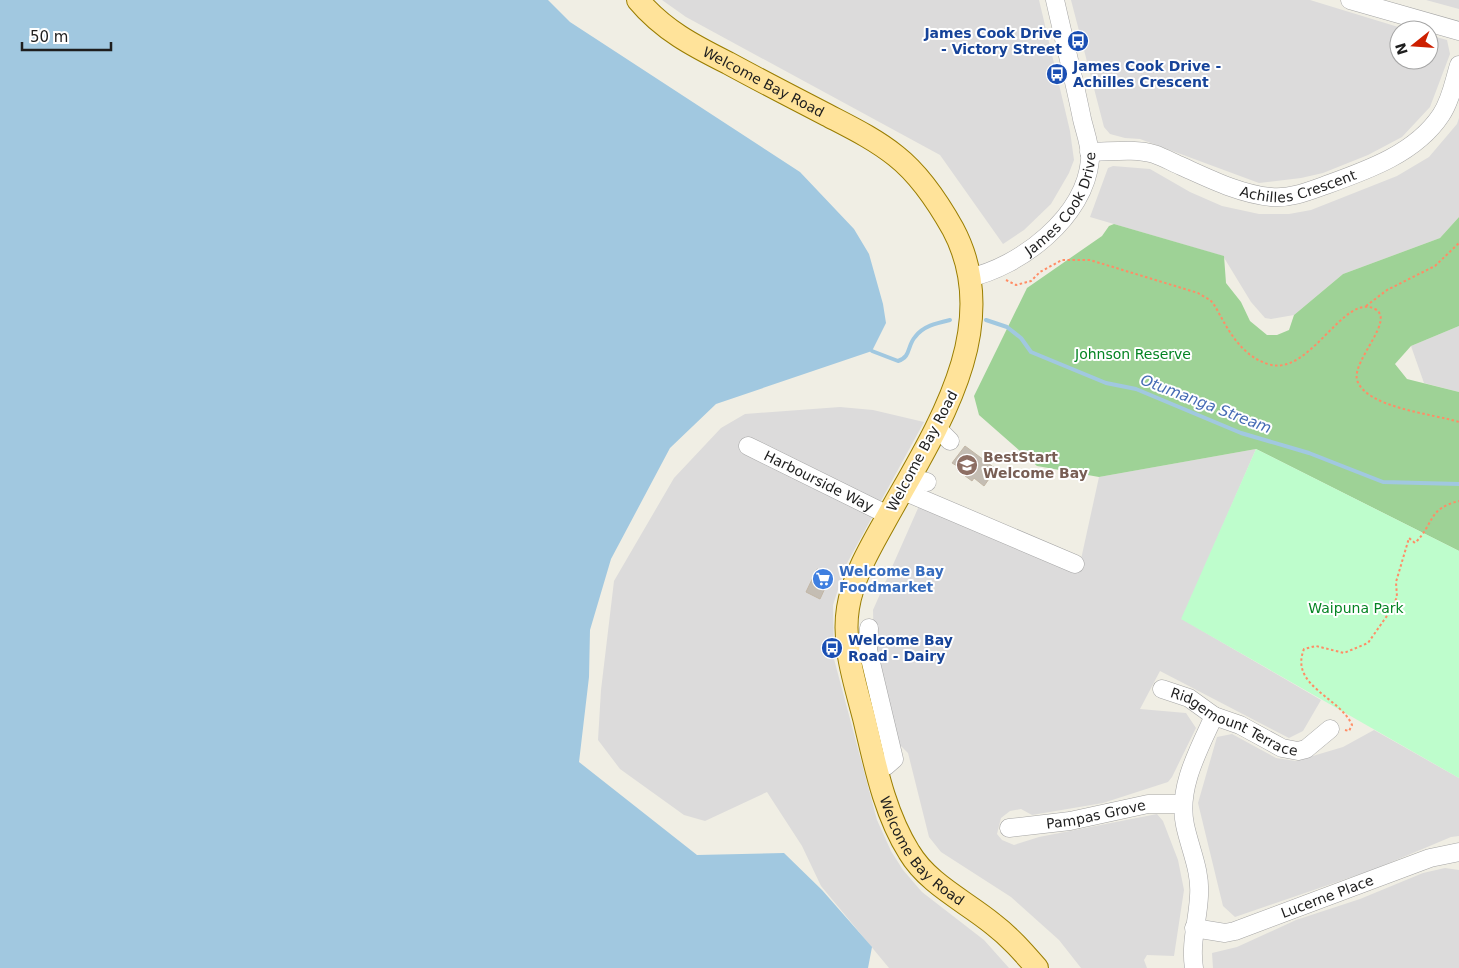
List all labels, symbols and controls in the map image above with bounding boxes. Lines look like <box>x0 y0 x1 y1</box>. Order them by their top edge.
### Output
scale bar <box>22 20 111 52</box>
north arrow <box>1389 20 1439 70</box>
place label: James Cook Drive - Victory Street <box>923 25 1062 57</box>
text: 50 m <box>30 28 68 46</box>
bus stop icon: James Cook Drive - Victory Street <box>1066 29 1090 53</box>
text: N <box>1392 41 1411 57</box>
street label: Welcome Bay Road <box>700 44 827 120</box>
place label: James Cook Drive - Achilles Crescent <box>1072 58 1221 90</box>
bus stop icon: James Cook Drive - Achilles Crescent <box>1045 62 1069 86</box>
street label: James Cook Drive <box>1021 152 1098 259</box>
street label: Achilles Crescent <box>1238 166 1359 205</box>
park label: Johnson Reserve <box>1074 346 1191 362</box>
water label: Otumanga Stream <box>1138 371 1274 437</box>
street label: Welcome Bay Road <box>883 388 961 514</box>
street label: Harbourside Way <box>762 447 876 515</box>
place label: BestStart Welcome Bay <box>983 449 1088 481</box>
school or university icon: BestStart Welcome Bay <box>955 453 979 477</box>
place label: Welcome Bay Foodmarket <box>839 563 944 595</box>
supermarket icon: Welcome Bay Foodmarket <box>811 567 835 591</box>
park label: Waipuna Park <box>1308 600 1405 616</box>
place label: Welcome Bay Road - Dairy <box>848 632 953 664</box>
bus stop icon: Welcome Bay Road - Dairy <box>820 636 844 660</box>
street label: Ridgemount Terrace <box>1168 684 1299 759</box>
street label: Welcome Bay Road <box>877 794 967 909</box>
street label: Pampas Grove <box>1045 797 1147 832</box>
street label: Lucerne Place <box>1279 872 1376 921</box>

